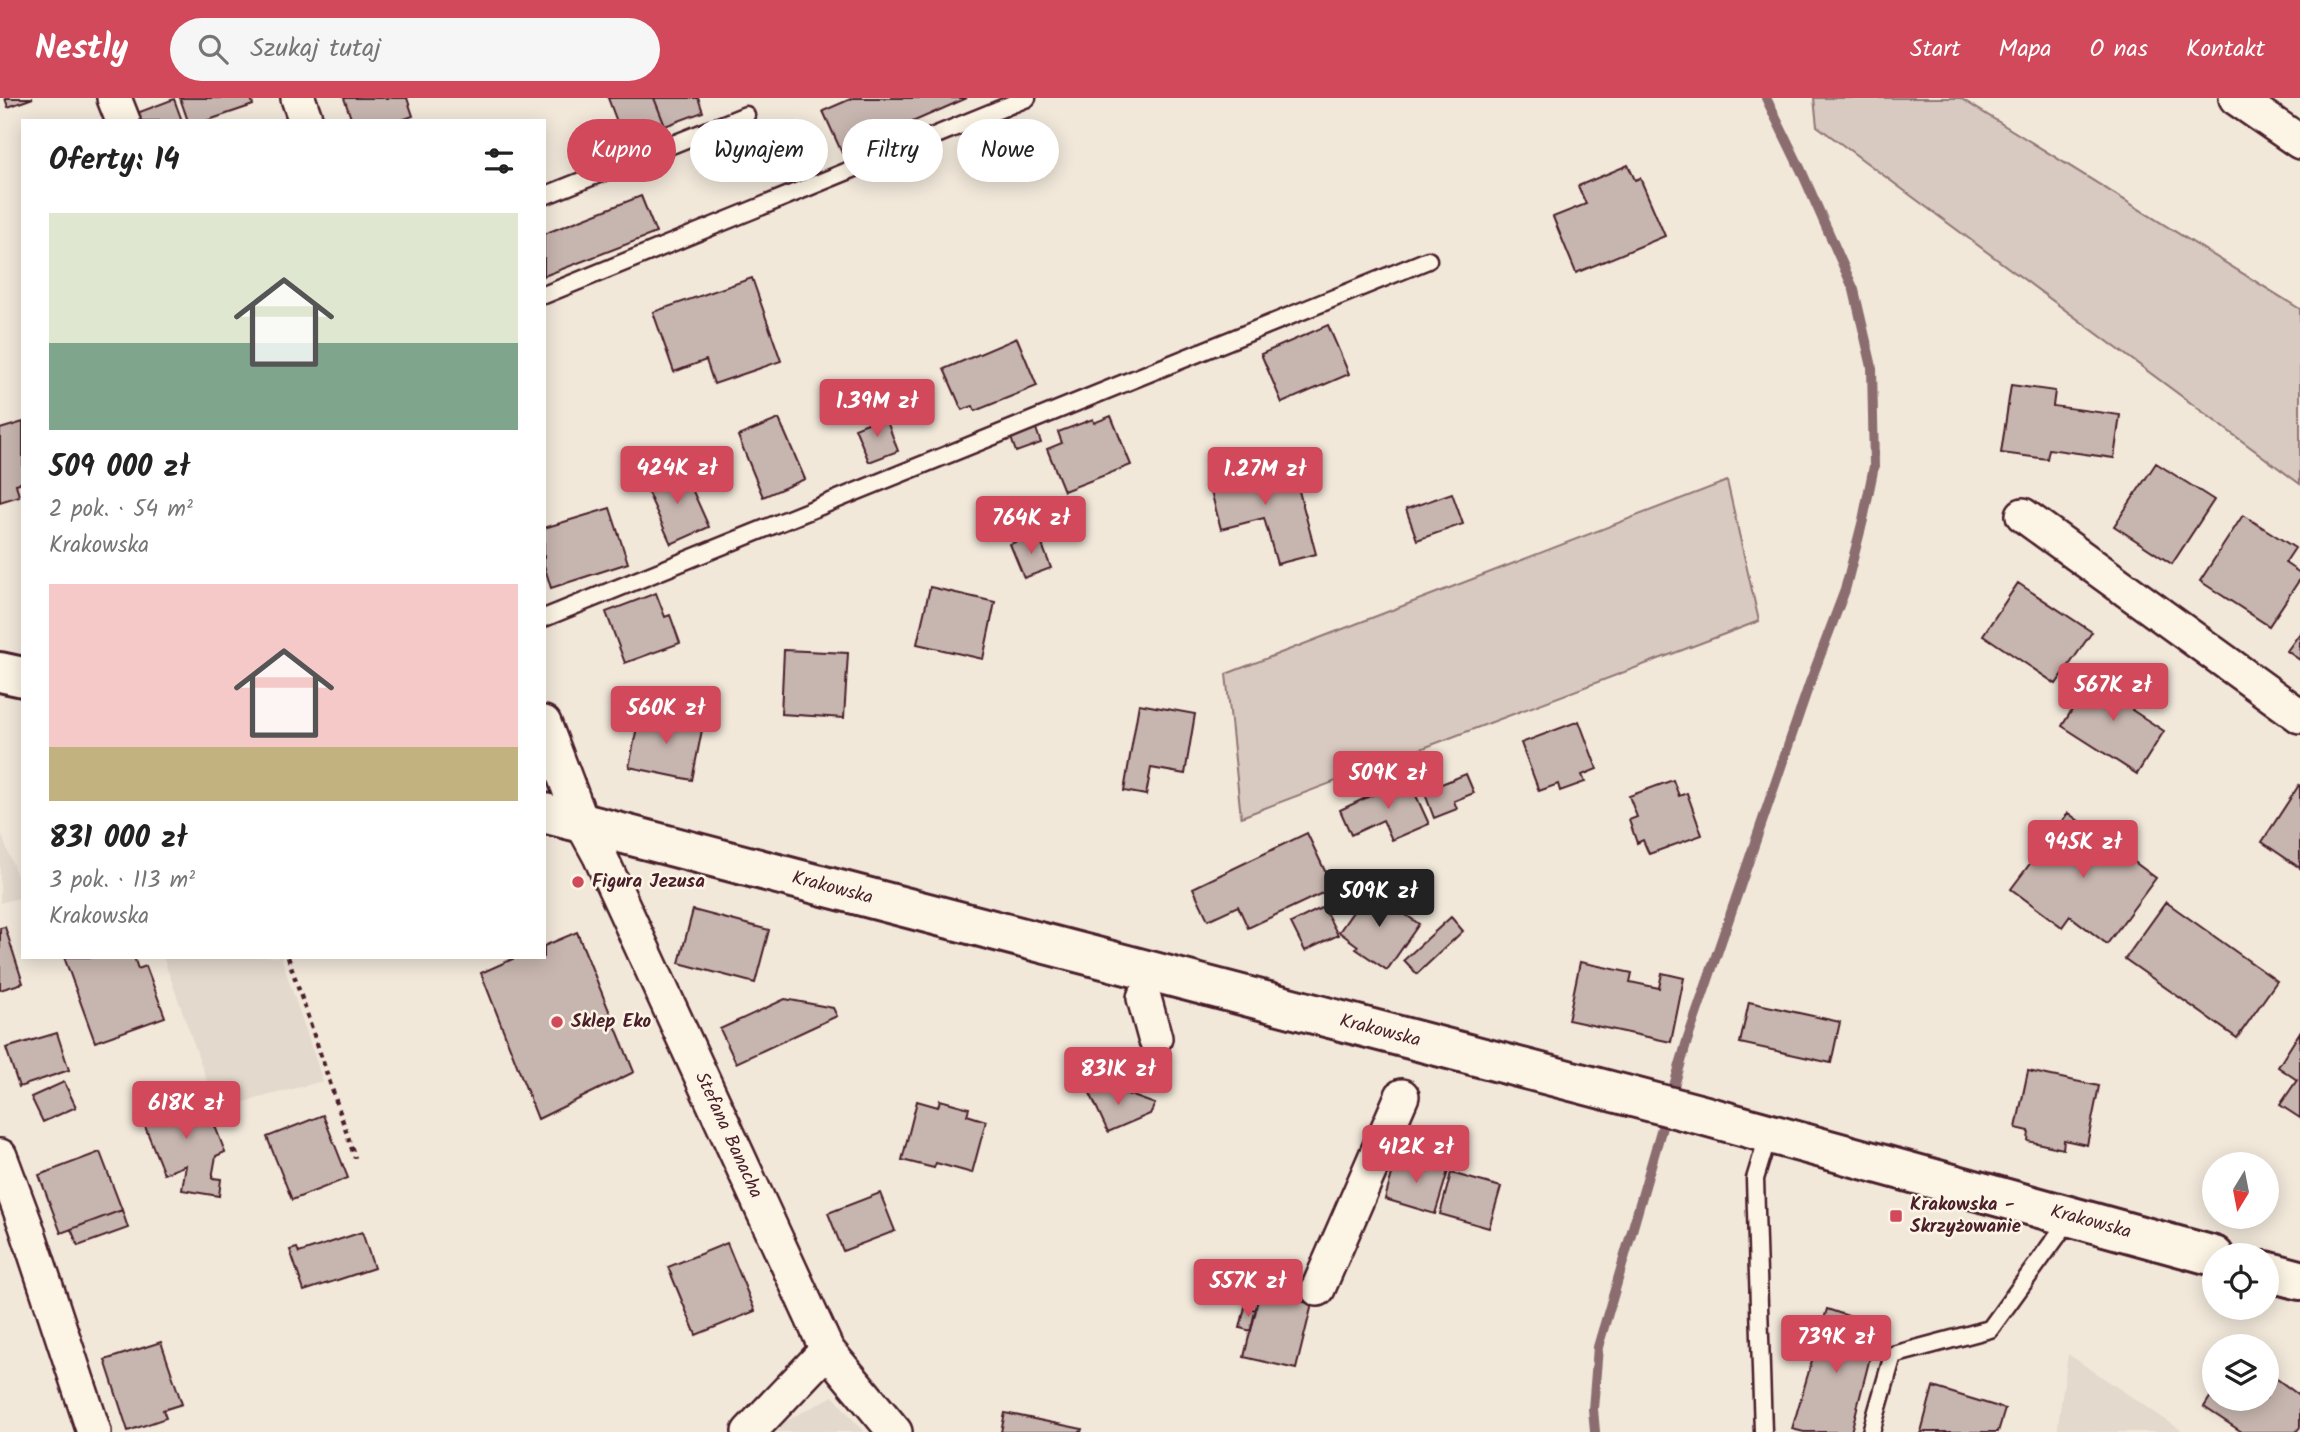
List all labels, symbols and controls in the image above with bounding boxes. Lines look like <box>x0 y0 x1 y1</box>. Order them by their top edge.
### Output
search box <box>170 18 660 81</box>
text: Nestly <box>35 23 128 76</box>
text: Szukaj tutaj <box>250 28 381 70</box>
icon: search <box>194 30 232 68</box>
text: Start <box>1910 30 1961 69</box>
text: Mapa <box>1999 30 2051 69</box>
text: O nas <box>2089 30 2148 69</box>
text: Kontakt <box>2186 30 2265 69</box>
chip: Kupno <box>567 119 676 182</box>
chip: Wynajem <box>690 119 828 182</box>
chip: Filtry <box>842 119 943 182</box>
chip: Nowe <box>957 119 1059 182</box>
text: Oferty: 14 <box>49 137 180 185</box>
icon: filters <box>480 142 518 180</box>
icon: home <box>221 259 347 385</box>
pin: 1.39M zł <box>805 380 949 439</box>
text: 1.39M zł <box>836 384 918 420</box>
text: 509 000 zł <box>49 444 190 492</box>
pin: 424K zł <box>612 446 742 506</box>
pin: 1.27M zł <box>1193 448 1337 507</box>
text: 424K zł <box>636 451 718 487</box>
text: 1.27M zł <box>1224 452 1306 488</box>
text: 2 pok. · 54 m² <box>49 492 193 528</box>
pin: 764K zł <box>966 496 1096 556</box>
text: 764K zł <box>992 501 1070 537</box>
text: Krakowska <box>49 528 149 564</box>
icon: home <box>221 630 347 756</box>
pin: 567K zł <box>2048 664 2178 723</box>
text: 567K zł <box>2074 668 2152 704</box>
pin: 560K zł <box>601 686 731 746</box>
text: 560K zł <box>627 691 705 727</box>
pin: 509K zł <box>1323 752 1453 811</box>
text: 509K zł <box>1349 756 1427 792</box>
text: 831 000 zł <box>49 815 187 863</box>
pin: 945K zł <box>2018 820 2148 880</box>
text: 945K zł <box>2044 825 2122 861</box>
text: 3 pok. · 113 m² <box>49 863 195 899</box>
street label: Krakowska <box>789 863 876 913</box>
place label: Figura Jezusa <box>592 867 705 897</box>
pin: 509K zł <box>1314 870 1444 929</box>
marker: Figura Jezusa <box>570 874 586 890</box>
text: 509K zł <box>1340 874 1418 910</box>
text: Krakowska <box>49 899 149 935</box>
street label: Krakowska <box>1336 1006 1424 1056</box>
place label: Sklep Eko <box>571 1007 652 1037</box>
marker: Sklep Eko <box>549 1014 565 1030</box>
pin: 831K zł <box>1053 1048 1183 1107</box>
text: 831K zł <box>1080 1052 1156 1088</box>
street label: Stefana Banacha <box>686 1067 770 1204</box>
pin: 618K zł <box>121 1082 251 1141</box>
text: 618K zł <box>148 1086 224 1122</box>
pin: 412K zł <box>1351 1126 1481 1185</box>
text: 412K zł <box>1378 1130 1454 1166</box>
north arrow <box>2202 1152 2278 1228</box>
map controls <box>2202 1152 2279 1411</box>
place label: Krakowska - Skrzyżowanie <box>1910 1190 2021 1242</box>
street label: Krakowska <box>2047 1197 2135 1248</box>
marker: Krakowska - Skrzyżowanie <box>1888 1208 1904 1224</box>
button: locate <box>2202 1243 2279 1320</box>
pin: 557K zł <box>1183 1260 1313 1319</box>
text: 557K zł <box>1210 1264 1286 1300</box>
pin: 739K zł <box>1771 1316 1901 1375</box>
text: 739K zł <box>1797 1320 1875 1356</box>
button: layers <box>2202 1334 2279 1411</box>

